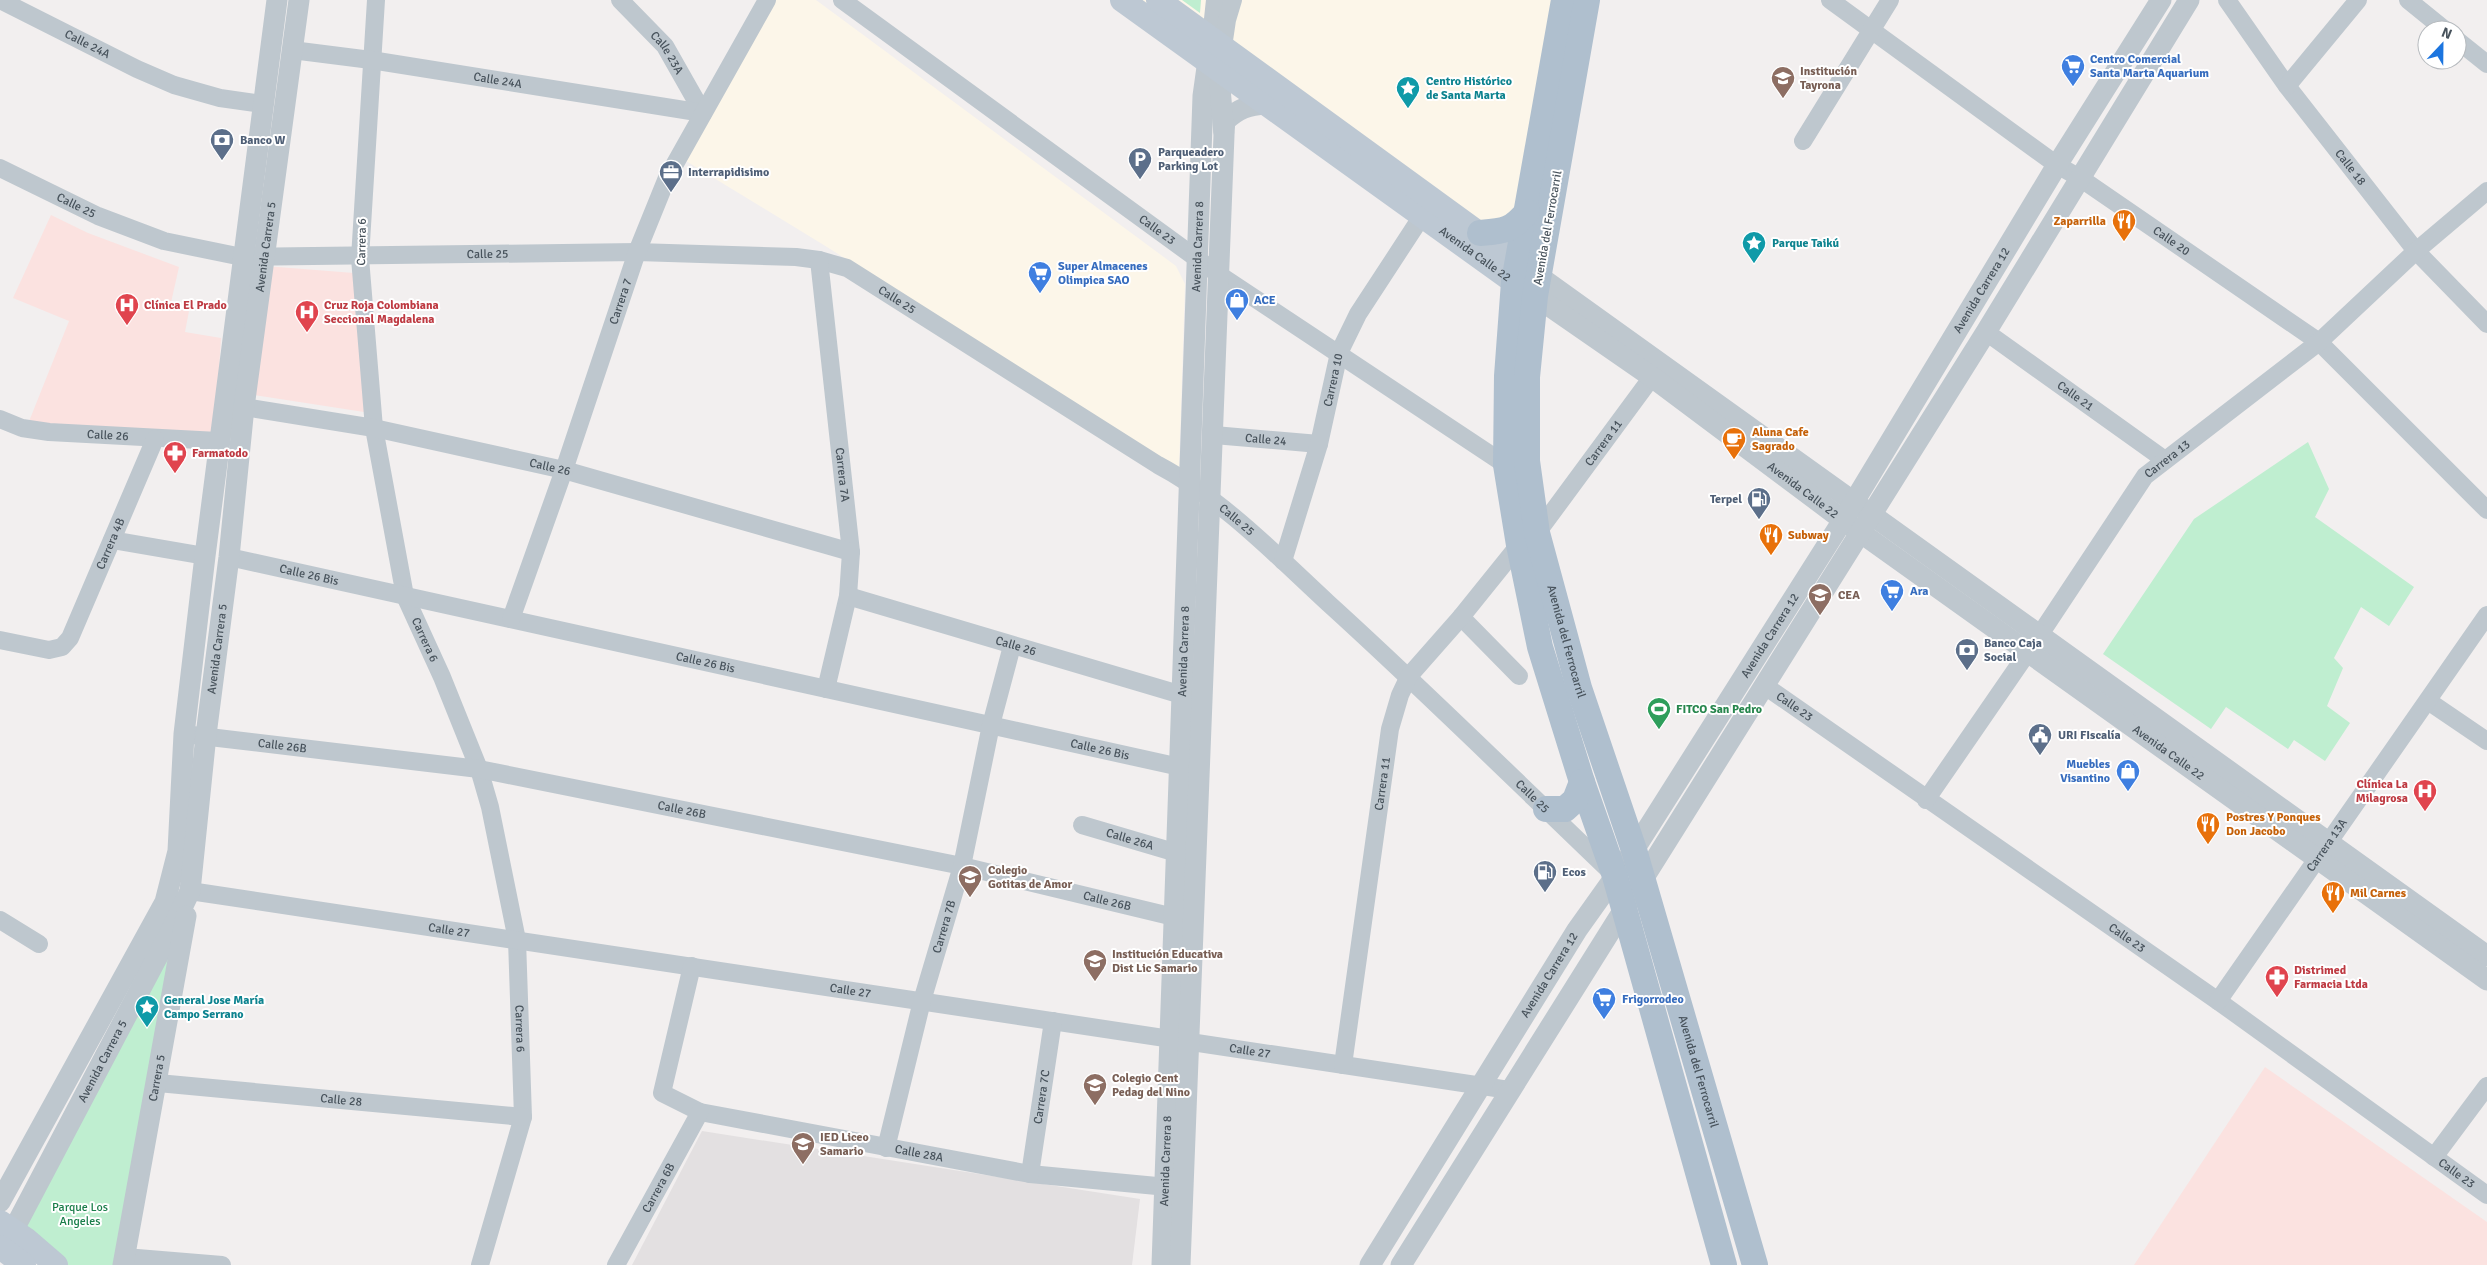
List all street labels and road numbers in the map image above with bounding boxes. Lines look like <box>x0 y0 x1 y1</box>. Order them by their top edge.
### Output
street label: Calle 24A <box>62 26 113 62</box>
street label: Calle 23A <box>647 28 687 77</box>
street label: Calle 24A <box>472 69 524 92</box>
street label: Calle 18 <box>2332 146 2369 188</box>
street label: Avenida del Ferrocarril <box>1531 169 1566 287</box>
street label: Calle 25 <box>54 189 98 221</box>
street label: Avenida Carrera 5 <box>252 201 279 293</box>
street label: Avenida Carrera 8 <box>1189 201 1207 292</box>
street label: Calle 23 <box>1136 211 1178 248</box>
street label: Carrera 6 <box>354 218 370 266</box>
street label: Avenida Calle 22 <box>1436 223 1514 285</box>
street label: Calle 20 <box>2150 223 2193 259</box>
street label: Avenida Carrera 12 <box>1950 245 2013 336</box>
street label: Calle 25 <box>467 246 509 262</box>
street label: Carrera 7 <box>606 276 635 326</box>
street label: Calle 25 <box>875 282 919 317</box>
street label: Carrera 10 <box>1320 352 1346 408</box>
street label: Calle 21 <box>2054 378 2097 414</box>
street label: Carrera 11 <box>1581 417 1626 469</box>
street label: Calle 26 <box>87 427 129 444</box>
street label: Calle 24 <box>1244 430 1288 449</box>
street label: Carrera 13 <box>2141 437 2193 481</box>
street label: Carrera 7A <box>832 447 853 503</box>
street label: Calle 26 <box>528 455 572 479</box>
street label: Avenida Calle 22 <box>1764 459 1842 522</box>
street label: Calle 25 <box>1216 501 1258 539</box>
street label: Carrera 4B <box>93 516 128 572</box>
street label: Calle 26 Bis <box>278 561 340 588</box>
street label: Avenida del Ferrocarril <box>1544 583 1589 700</box>
street label: Avenida Carrera 12 <box>1738 590 1802 681</box>
street label: Avenida Carrera 5 <box>204 603 230 695</box>
street label: Avenida Carrera 8 <box>1174 606 1193 697</box>
street label: Carrera 6 <box>408 615 442 664</box>
street label: Calle 26 <box>994 633 1038 659</box>
street label: Calle 26 Bis <box>675 648 737 676</box>
street label: Calle 23 <box>1773 688 1816 725</box>
street label: Avenida Calle 22 <box>2130 722 2208 783</box>
street label: Calle 26B <box>257 735 308 756</box>
street label: Calle 26 Bis <box>1069 736 1131 763</box>
street label: Carrera 11 <box>1371 756 1394 811</box>
street label: Calle 25 <box>1512 777 1553 816</box>
street label: Calle 26B <box>656 798 707 822</box>
street label: Carrera 13A <box>2303 815 2351 875</box>
street label: Calle 26A <box>1104 825 1156 853</box>
street label: Calle 26B <box>1082 888 1133 914</box>
street label: Carrera 7B <box>929 898 959 955</box>
street label: Calle 27 <box>427 920 471 941</box>
street label: Calle 23 <box>2106 920 2148 956</box>
street label: Avenida Carrera 12 <box>1517 930 1581 1020</box>
street label: Calle 27 <box>829 980 872 1001</box>
street label: Carrera 6 <box>512 1005 528 1053</box>
street label: Avenida del Ferrocarril <box>1675 1014 1722 1130</box>
street label: Avenida Carrera 5 <box>75 1017 130 1105</box>
street label: Calle 27 <box>1228 1040 1272 1061</box>
street label: Carrera 5 <box>145 1053 168 1103</box>
street label: Carrera 7C <box>1030 1069 1053 1125</box>
street label: Calle 28 <box>320 1091 363 1109</box>
street label: Avenida Carrera 8 <box>1157 1115 1175 1207</box>
street label: Calle 28A <box>894 1141 945 1165</box>
street label: Calle 23 <box>2435 1155 2478 1191</box>
street label: Carrera 6B <box>639 1160 678 1215</box>

